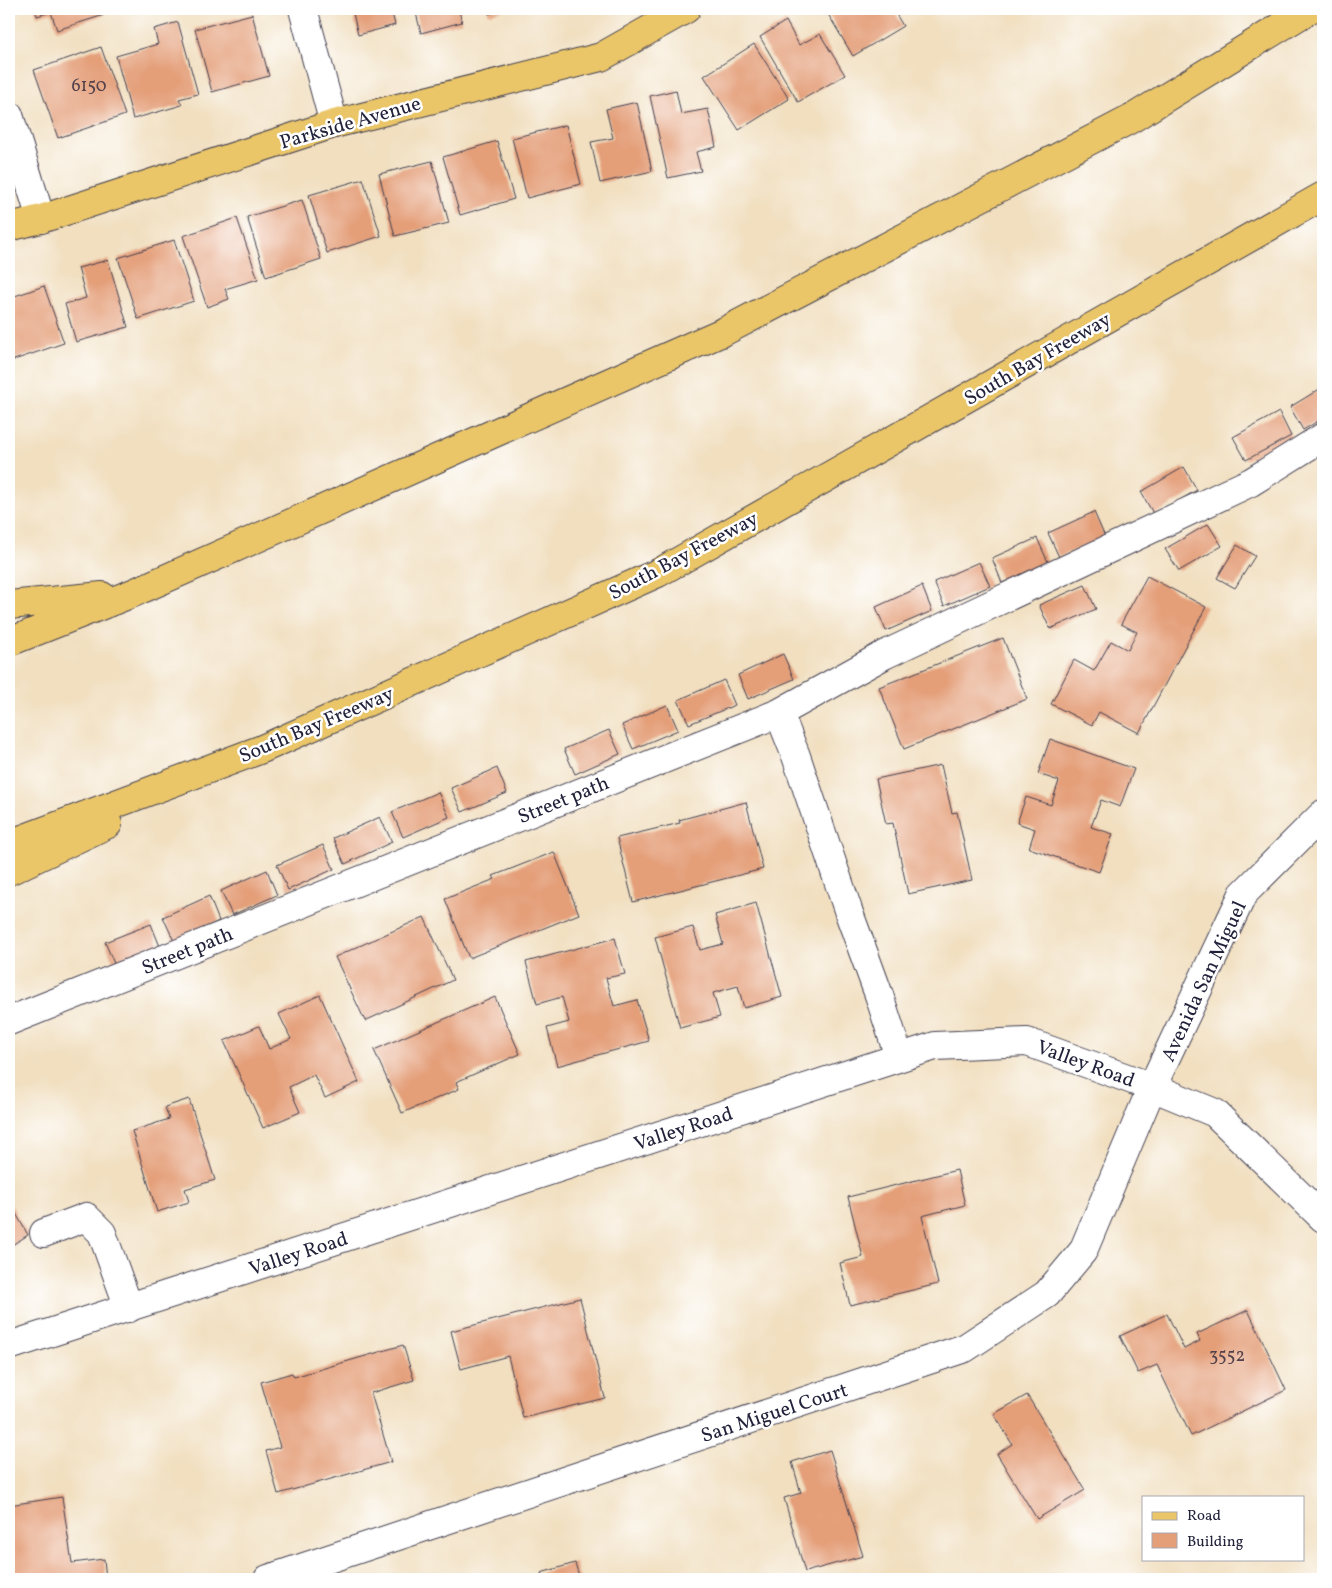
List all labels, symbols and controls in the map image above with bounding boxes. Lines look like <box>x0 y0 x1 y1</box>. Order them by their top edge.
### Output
house number: 6150 <box>71 74 107 99</box>
street label: Parkside Avenue <box>277 90 424 157</box>
street label: South Bay Freeway <box>959 306 1117 413</box>
street label: South Bay Freeway <box>604 506 764 608</box>
street label: South Bay Freeway <box>235 681 399 771</box>
street label: Street path <box>514 770 614 832</box>
street label: Avenida San Miguel <box>1155 897 1254 1067</box>
street label: Street path <box>138 921 238 983</box>
street label: Valley Road <box>1032 1034 1138 1096</box>
street label: Valley Road <box>631 1101 737 1159</box>
street label: Valley Road <box>246 1226 352 1284</box>
house number: 3552 <box>1209 1344 1245 1369</box>
street label: San Miguel Court <box>698 1377 852 1451</box>
legend <box>1142 1496 1304 1560</box>
text: Road <box>1187 1506 1221 1527</box>
text: Building <box>1187 1532 1244 1553</box>

